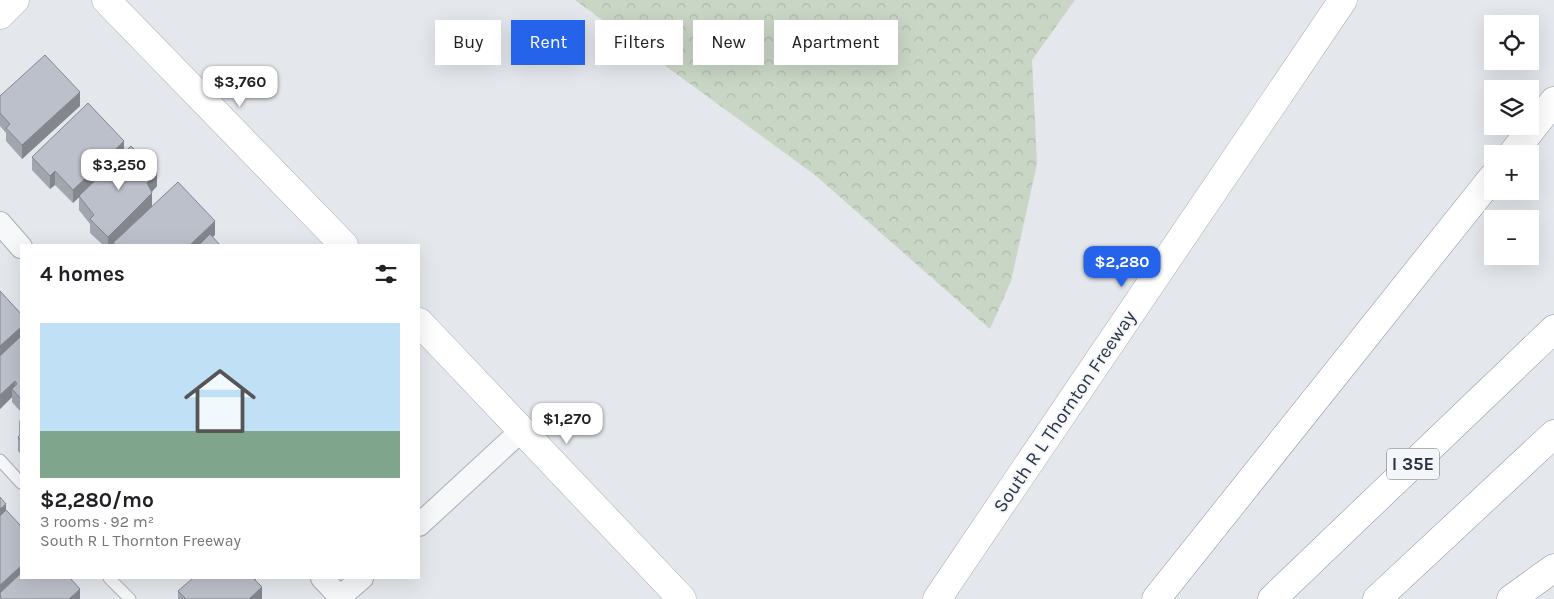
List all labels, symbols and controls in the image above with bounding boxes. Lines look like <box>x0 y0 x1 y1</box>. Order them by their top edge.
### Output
map controls <box>1484 15 1539 265</box>
button: locate <box>1484 15 1539 70</box>
chip: Buy <box>435 20 501 65</box>
chip: Rent <box>511 20 585 65</box>
chip: Filters <box>595 20 683 65</box>
chip: New <box>693 20 764 65</box>
chip: Apartment <box>774 20 898 65</box>
pin: $3,760 <box>199 66 281 108</box>
text: $3,760 <box>214 72 266 91</box>
button: layers <box>1484 80 1539 135</box>
button: + <box>1484 145 1539 200</box>
pin: $3,250 <box>78 148 160 191</box>
text: $3,250 <box>92 155 146 174</box>
button: − <box>1484 210 1539 265</box>
pin: $2,280 <box>1081 246 1163 288</box>
text: $2,280 <box>1095 252 1149 271</box>
icon: filters <box>372 260 400 288</box>
text: 4 homes <box>40 262 125 286</box>
street label: South R L Thornton Freeway <box>989 306 1141 517</box>
icon: home <box>175 356 265 446</box>
pin: $1,270 <box>526 402 608 445</box>
text: $1,270 <box>543 409 591 428</box>
road number: I 35E <box>1387 448 1439 479</box>
text: $2,280/mo <box>40 488 154 512</box>
text: 3 rooms · 92 m² <box>40 512 154 531</box>
text: South R L Thornton Freeway <box>40 531 241 550</box>

